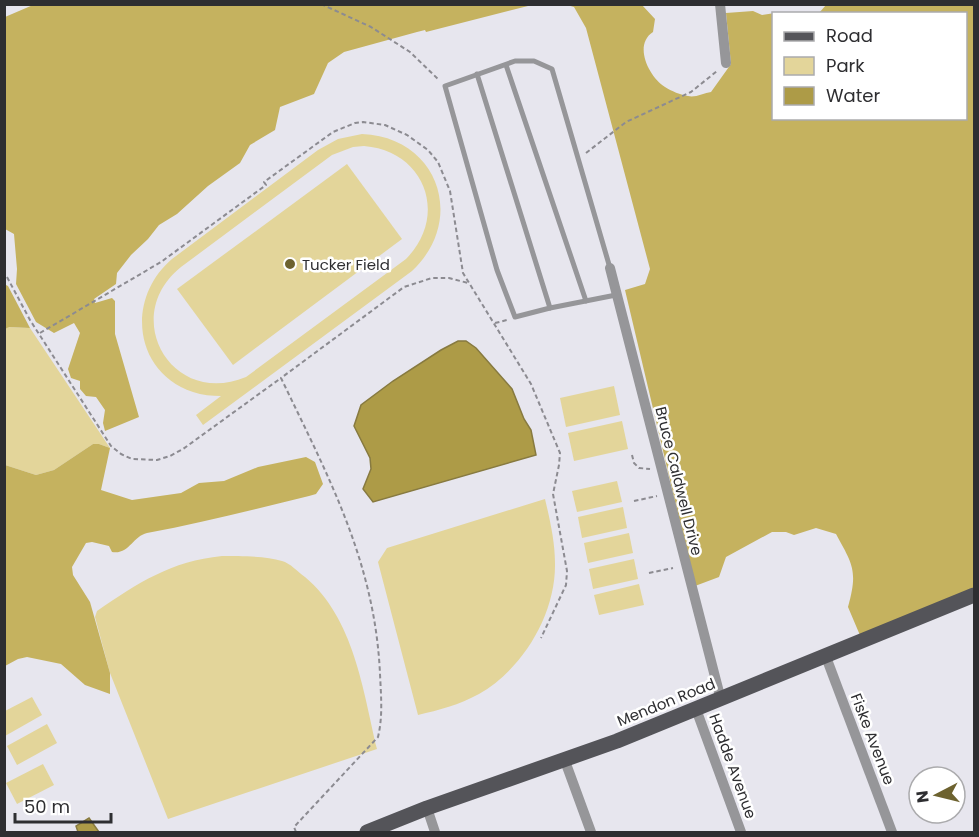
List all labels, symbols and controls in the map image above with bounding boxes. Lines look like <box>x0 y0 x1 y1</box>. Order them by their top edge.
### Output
legend <box>772 12 967 120</box>
text: Road <box>826 23 873 48</box>
text: Park <box>826 53 865 78</box>
text: Water <box>826 83 880 108</box>
place label: Tucker Field <box>302 254 390 275</box>
marker: Tucker Field <box>283 257 297 271</box>
street label: Bruce Caldwell Drive <box>650 404 708 558</box>
street label: Mendon Road <box>614 673 718 731</box>
street label: Fiske Avenue <box>846 690 900 788</box>
street label: Hadde Avenue <box>704 711 762 821</box>
north arrow <box>907 765 967 825</box>
scale bar <box>15 786 111 824</box>
text: N <box>910 789 935 804</box>
text: 50 m <box>24 794 70 819</box>

